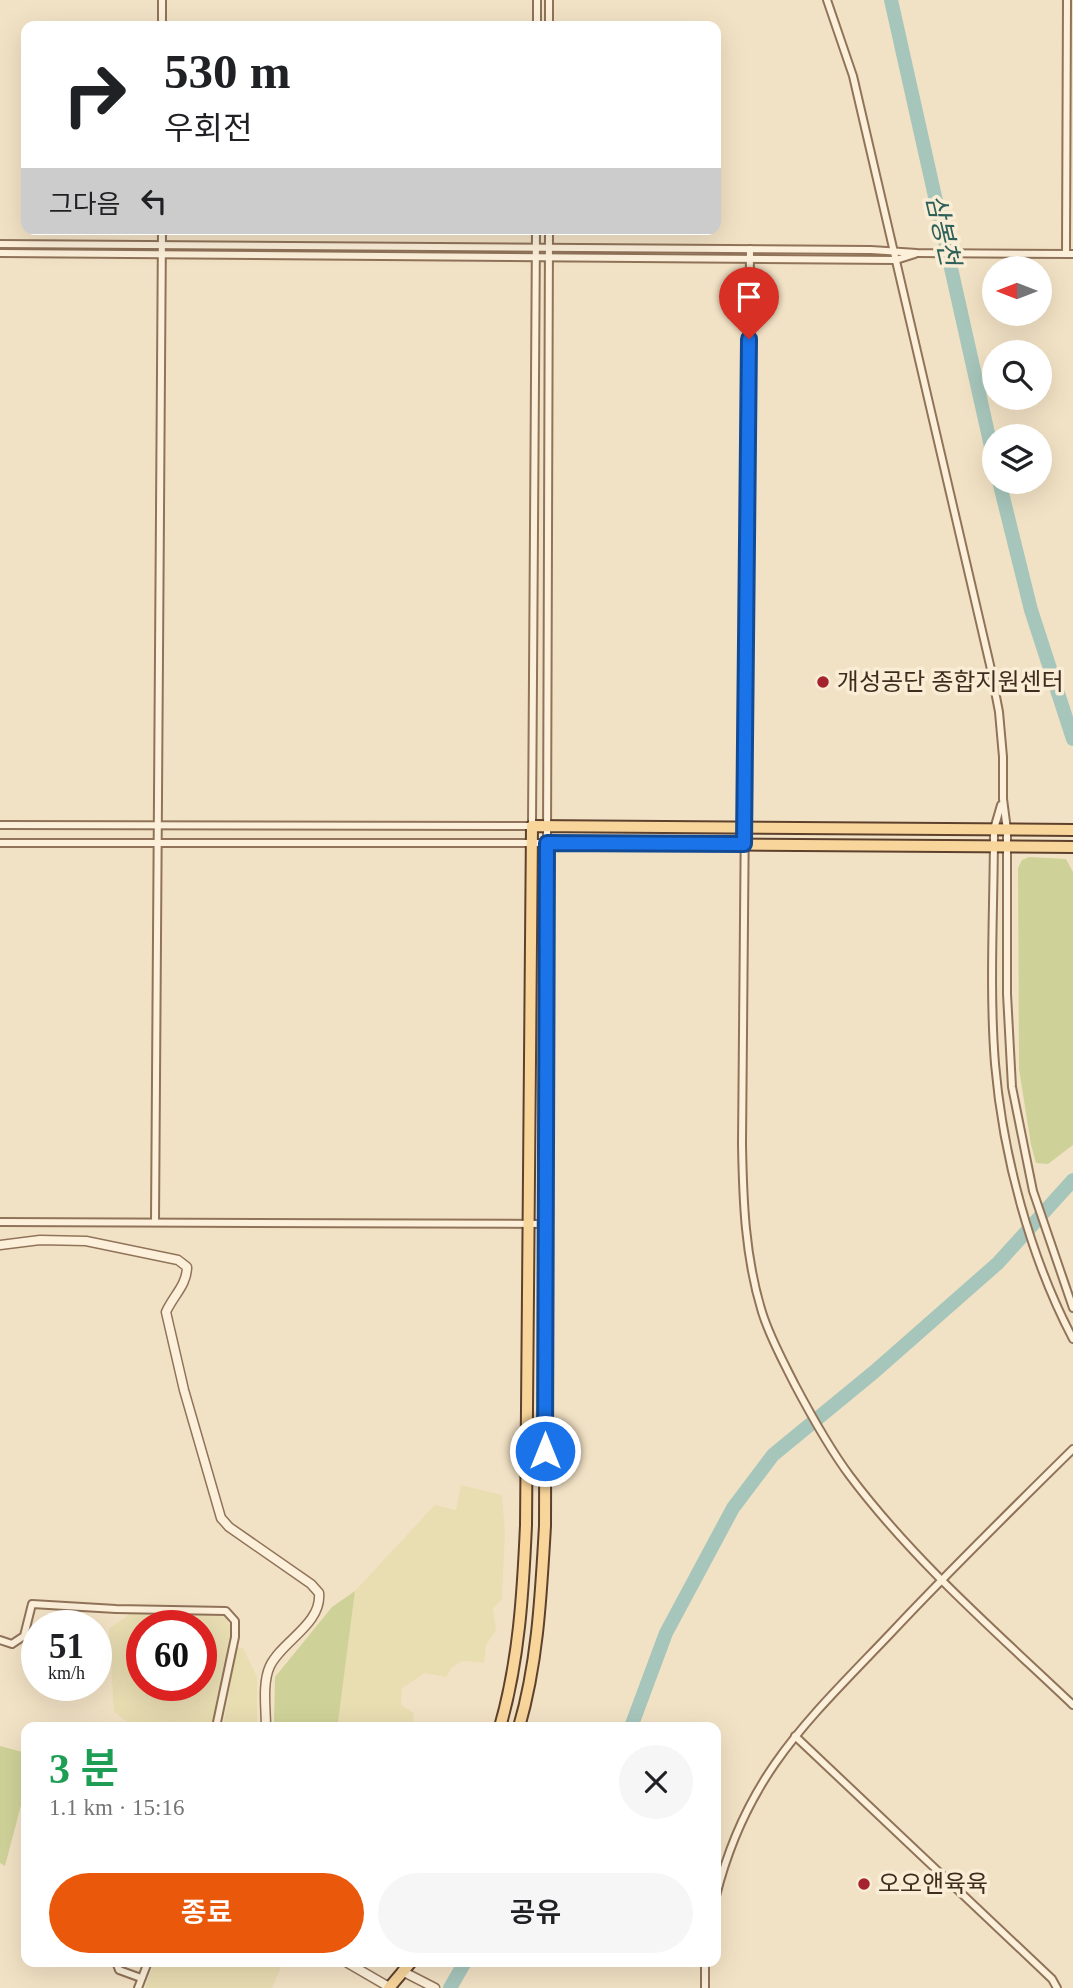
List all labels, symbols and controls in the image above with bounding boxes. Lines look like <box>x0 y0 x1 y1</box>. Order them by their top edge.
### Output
text: 530 m <box>164 44 291 99</box>
icon: right <box>49 49 140 140</box>
text: 우회전 <box>164 110 252 146</box>
icon: left <box>135 182 173 220</box>
text: 그다음 <box>49 190 121 219</box>
water label: 삼봉천 <box>920 192 965 271</box>
north arrow <box>982 256 1052 326</box>
map controls <box>982 256 1052 494</box>
pin <box>719 267 779 339</box>
icon: arrive <box>730 278 768 316</box>
button: search <box>982 340 1052 410</box>
button: layers <box>982 424 1052 494</box>
place label: 개성공단 종합지원센터 <box>837 669 1064 695</box>
marker: 개성공단 종합지원센터 <box>815 674 831 690</box>
position arrow <box>508 1414 582 1488</box>
speed limit sign: 60 <box>126 1610 217 1701</box>
text: 51 <box>49 1627 84 1666</box>
text: km/h <box>48 1663 85 1683</box>
button: close <box>619 1745 693 1819</box>
text: 3 분 <box>49 1746 119 1792</box>
text: 1.1 km · 15:16 <box>49 1795 184 1820</box>
place label: 오오앤육육 <box>878 1871 988 1897</box>
button: 종료 <box>49 1873 364 1953</box>
button: 공유 <box>378 1873 693 1953</box>
marker: 오오앤육육 <box>856 1876 872 1892</box>

